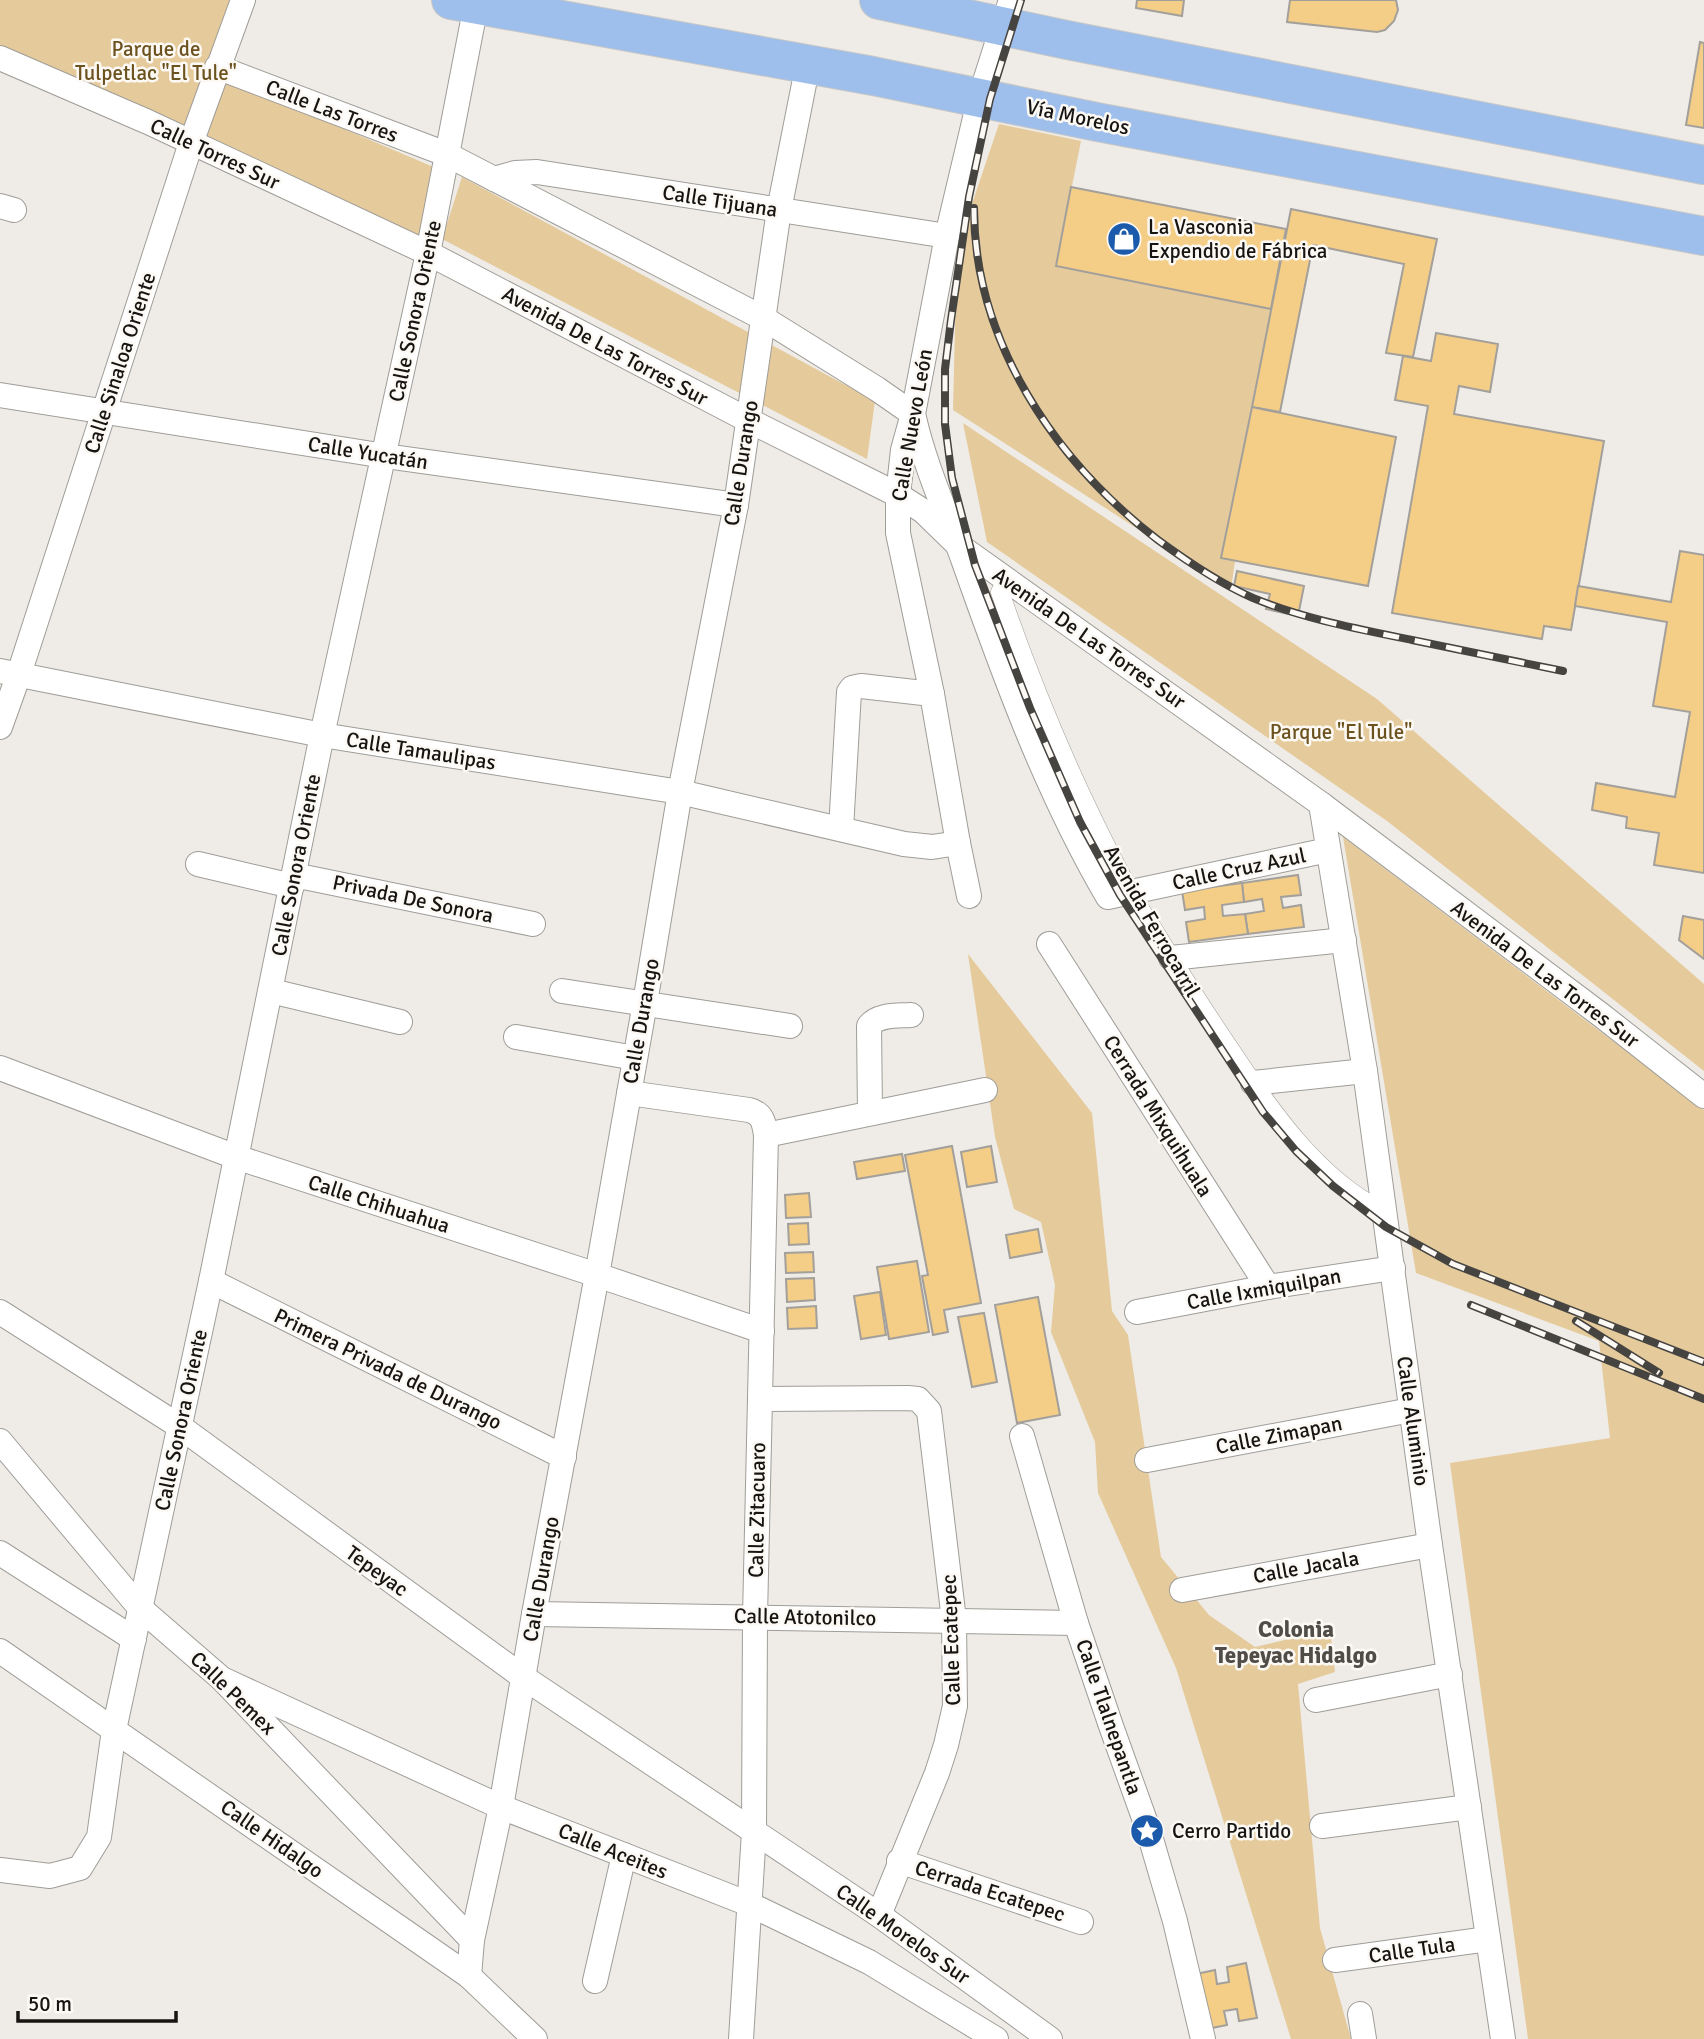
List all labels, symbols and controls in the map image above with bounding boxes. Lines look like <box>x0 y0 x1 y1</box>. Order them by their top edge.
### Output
park label: Parque de Tulpetlac "El Tule" <box>75 36 237 86</box>
street label: Calle Las Torres <box>262 74 402 148</box>
street label: Vía Morelos <box>1024 93 1132 141</box>
street label: Calle Torres Sur <box>146 113 284 195</box>
street label: Calle Tijuana <box>661 179 779 223</box>
place label: La Vasconia Expendio de Fábrica <box>1148 214 1328 264</box>
street label: Calle Sonora Oriente <box>383 218 447 404</box>
shop icon: La Vasconia Expendio de Fábrica <box>1105 220 1143 258</box>
street label: Calle Sinaloa Oriente <box>78 269 162 457</box>
street label: Avenida De Las Torres Sur <box>498 281 713 411</box>
street label: Calle Nuevo León <box>886 347 938 503</box>
street label: Calle Durango <box>718 398 764 528</box>
street label: Calle Yucatán <box>306 431 430 475</box>
street label: Avenida De Las Torres Sur <box>988 562 1191 715</box>
park label: Parque "El Tule" <box>1270 719 1412 745</box>
street label: Calle Tamaulipas <box>344 726 498 776</box>
street label: Calle Sonora Oriente <box>266 772 326 958</box>
street label: Avenida Ferrocarril <box>1098 840 1206 1002</box>
street label: Calle Cruz Azul <box>1170 842 1308 896</box>
street label: Privada De Sonora <box>330 869 496 929</box>
street label: Avenida De Las Torres Sur <box>1446 895 1645 1054</box>
street label: Calle Durango <box>617 956 665 1086</box>
street label: Cerrada Mixquihuala <box>1098 1030 1218 1202</box>
street label: Calle Chihuahua <box>305 1169 453 1239</box>
street label: Calle Ixmiquilpan <box>1185 1263 1343 1315</box>
street label: Primera Privada de Durango <box>270 1302 506 1436</box>
street label: Calle Sonora Oriente <box>149 1327 213 1513</box>
street label: Calle Aluminio <box>1391 1354 1435 1488</box>
street label: Calle Zimapan <box>1214 1410 1344 1460</box>
street label: Calle Zitacuaro <box>743 1442 771 1578</box>
street label: Calle Durango <box>517 1514 565 1644</box>
street label: Tepeyac <box>341 1540 413 1602</box>
street label: Calle Jacala <box>1251 1545 1361 1589</box>
street label: Calle Ecatepec <box>936 1574 966 1706</box>
street label: Calle Atotonilco <box>734 1603 876 1631</box>
district label: Colonia Tepeyac Hidalgo <box>1215 1615 1377 1670</box>
street label: Calle Tlalnepantla <box>1070 1636 1148 1798</box>
street label: Calle Pemex <box>185 1646 281 1740</box>
street label: Calle Hidalgo <box>215 1794 329 1884</box>
place icon: Cerro Partido <box>1128 1812 1166 1850</box>
street label: Calle Aceites <box>555 1817 671 1885</box>
place label: Cerro Partido <box>1172 1818 1291 1844</box>
street label: Cerrada Ecatepec <box>912 1854 1069 1928</box>
street label: Calle Morelos Sur <box>831 1878 975 1990</box>
street label: Calle Tula <box>1367 1931 1457 1969</box>
scale bar <box>18 1980 175 2024</box>
text: 50 m <box>28 1991 72 2017</box>

